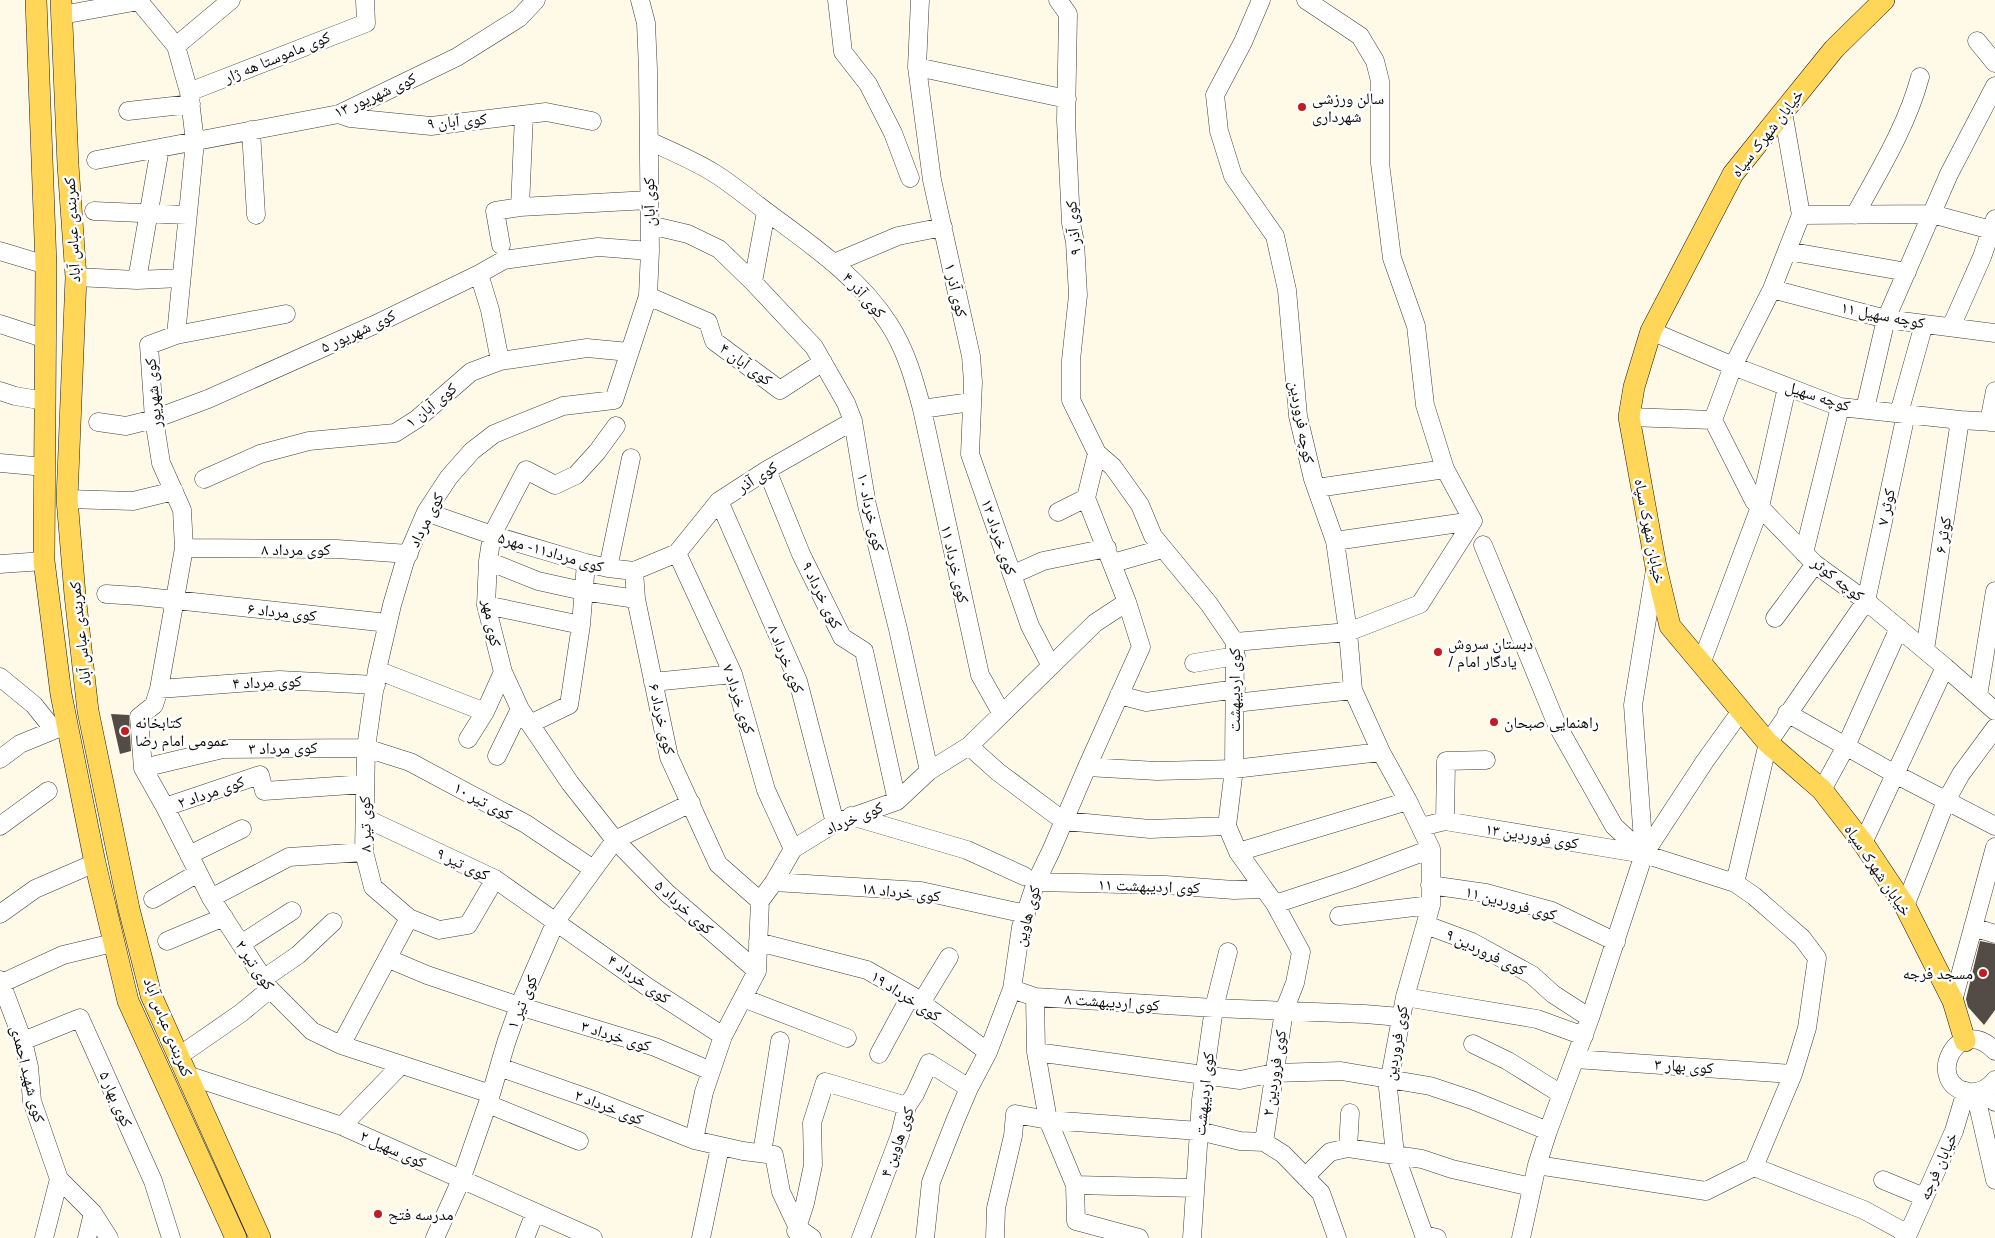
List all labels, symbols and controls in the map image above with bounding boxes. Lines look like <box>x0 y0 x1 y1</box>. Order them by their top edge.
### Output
street label: کوی ماموستا هه ژار <box>220 27 334 88</box>
street label: کوی شهریور ۱۳ <box>331 68 420 122</box>
street label: خیابان شهرک سپاه <box>1727 85 1808 181</box>
place label: سالن ورزشی شهرداری <box>1312 89 1384 127</box>
marker: سالن ورزشی شهرداری <box>1296 101 1308 113</box>
street label: کوی آبان ۹ <box>426 109 488 134</box>
street label: کمربندی عباس آباد <box>60 176 85 283</box>
street label: کوی آبان <box>639 177 660 227</box>
street label: کوی آذر ۹ <box>1061 199 1086 256</box>
street label: کوی آذر ۱ <box>940 261 972 320</box>
street label: کوی آذر ۴ <box>838 268 890 323</box>
street label: کوچه سهیل ۱۱ <box>1839 298 1927 333</box>
street label: کوی شهریور ۵ <box>317 305 399 358</box>
street label: کوی آبان ۴ <box>716 339 776 390</box>
street label: کوی شهریور <box>140 357 167 430</box>
street label: کوچه سهیل <box>1783 377 1853 416</box>
street label: کوی آبان ۱ <box>402 378 461 432</box>
street label: کوچه فروردین <box>1284 379 1319 465</box>
street label: کوی آذر <box>732 457 782 498</box>
street label: کوی خرداد ۱۰ <box>852 471 889 553</box>
street label: خیابان شهرک سپاه <box>1630 477 1669 585</box>
street label: کوثر ۷ <box>1873 487 1899 527</box>
street label: کوی مرداد <box>404 489 449 551</box>
street label: کوی خرداد ۱۲ <box>976 496 1021 578</box>
street label: کوثر ۶ <box>1931 515 1955 555</box>
street label: کوی خرداد ۱۱ <box>936 523 973 605</box>
street label: کوی مرداد۱۱- مهر۵ <box>496 528 606 577</box>
street label: کوی مرداد ۸ <box>261 540 331 560</box>
street label: کوچه کوثر <box>1807 552 1868 606</box>
street label: کوی خرداد ۹ <box>797 558 847 632</box>
street label: کمربندی عباس آباد <box>65 580 96 687</box>
street label: کوی مهر <box>477 597 506 649</box>
street label: کوی مرداد ۶ <box>246 599 318 626</box>
street label: کوی خرداد ۸ <box>763 622 808 697</box>
place label: دبستان سروش / یادگار امام <box>1448 634 1533 672</box>
marker: دبستان سروش / یادگار امام <box>1432 646 1444 658</box>
street label: کوی اردیبهشت <box>1225 648 1245 732</box>
street label: کوی خرداد ۷ <box>718 662 759 737</box>
street label: کوی مرداد ۴ <box>232 671 302 694</box>
street label: کوی خرداد ۶ <box>644 682 679 757</box>
place label: کتابخانه عمومی امام رضا <box>135 713 229 751</box>
place label: راهنمایی صبحان <box>1504 713 1599 733</box>
marker: راهنمایی صبحان <box>1488 716 1500 728</box>
marker: کتابخانه عمومی امام رضا <box>119 725 131 737</box>
street label: کوی مرداد ۳ <box>248 738 318 759</box>
street label: کوی مرداد ۲ <box>175 772 248 813</box>
street label: کوی تیر ۱۰ <box>450 778 516 825</box>
street label: کوی تیر ۸ <box>355 795 376 852</box>
street label: کوی خرداد <box>822 797 887 840</box>
street label: کوی فروردین ۱۳ <box>1484 819 1580 854</box>
street label: خیابان شهرک سپاه <box>1839 821 1916 920</box>
street label: کوی تیر ۹ <box>433 844 493 886</box>
street label: کوی اردیبهشت ۱۱ <box>1098 875 1201 898</box>
street label: کوی خرداد ۵ <box>650 876 717 939</box>
street label: کوی خرداد ۱۸ <box>860 878 942 907</box>
street label: کوی فروردین ۱۱ <box>1463 882 1559 925</box>
street label: کوی هاوین <box>1010 883 1045 949</box>
street label: کوی فروردین ۹ <box>1442 924 1529 981</box>
street label: کوی تیر ۲ <box>231 936 279 994</box>
street label: کوی خرداد ۴ <box>603 951 674 1009</box>
place label: مسجد فرجه <box>1903 964 1973 983</box>
street label: کوی خرداد ۱۹ <box>867 966 945 1027</box>
marker: مسجد فرجه <box>1977 967 1989 979</box>
street label: کوی تیر ۱ <box>503 972 542 1032</box>
street label: کمربندی عباس آباد <box>139 975 197 1080</box>
street label: کوی اردیبهشت ۸ <box>1064 989 1160 1016</box>
street label: کوی فروردین <box>1380 1004 1413 1082</box>
street label: کوی خرداد ۳ <box>578 1016 654 1057</box>
street label: کوی شهید احمدی <box>6 1024 49 1125</box>
street label: کوی فروردین ۲ <box>1258 1028 1291 1118</box>
street label: کوی اردیبهشت <box>1190 1051 1219 1137</box>
street label: کوی بهار ۳ <box>1654 1054 1715 1079</box>
street label: کوی بهار ۵ <box>94 1068 137 1131</box>
street label: کوی خرداد ۲ <box>572 1085 646 1130</box>
street label: کوی هاوین ۴ <box>876 1104 919 1180</box>
street label: کوی سهیل ۲ <box>357 1126 429 1173</box>
street label: خیابان فرجه <box>1915 1129 1962 1203</box>
place label: مدرسه فتح <box>388 1205 454 1225</box>
marker: مدرسه فتح <box>372 1208 384 1220</box>

